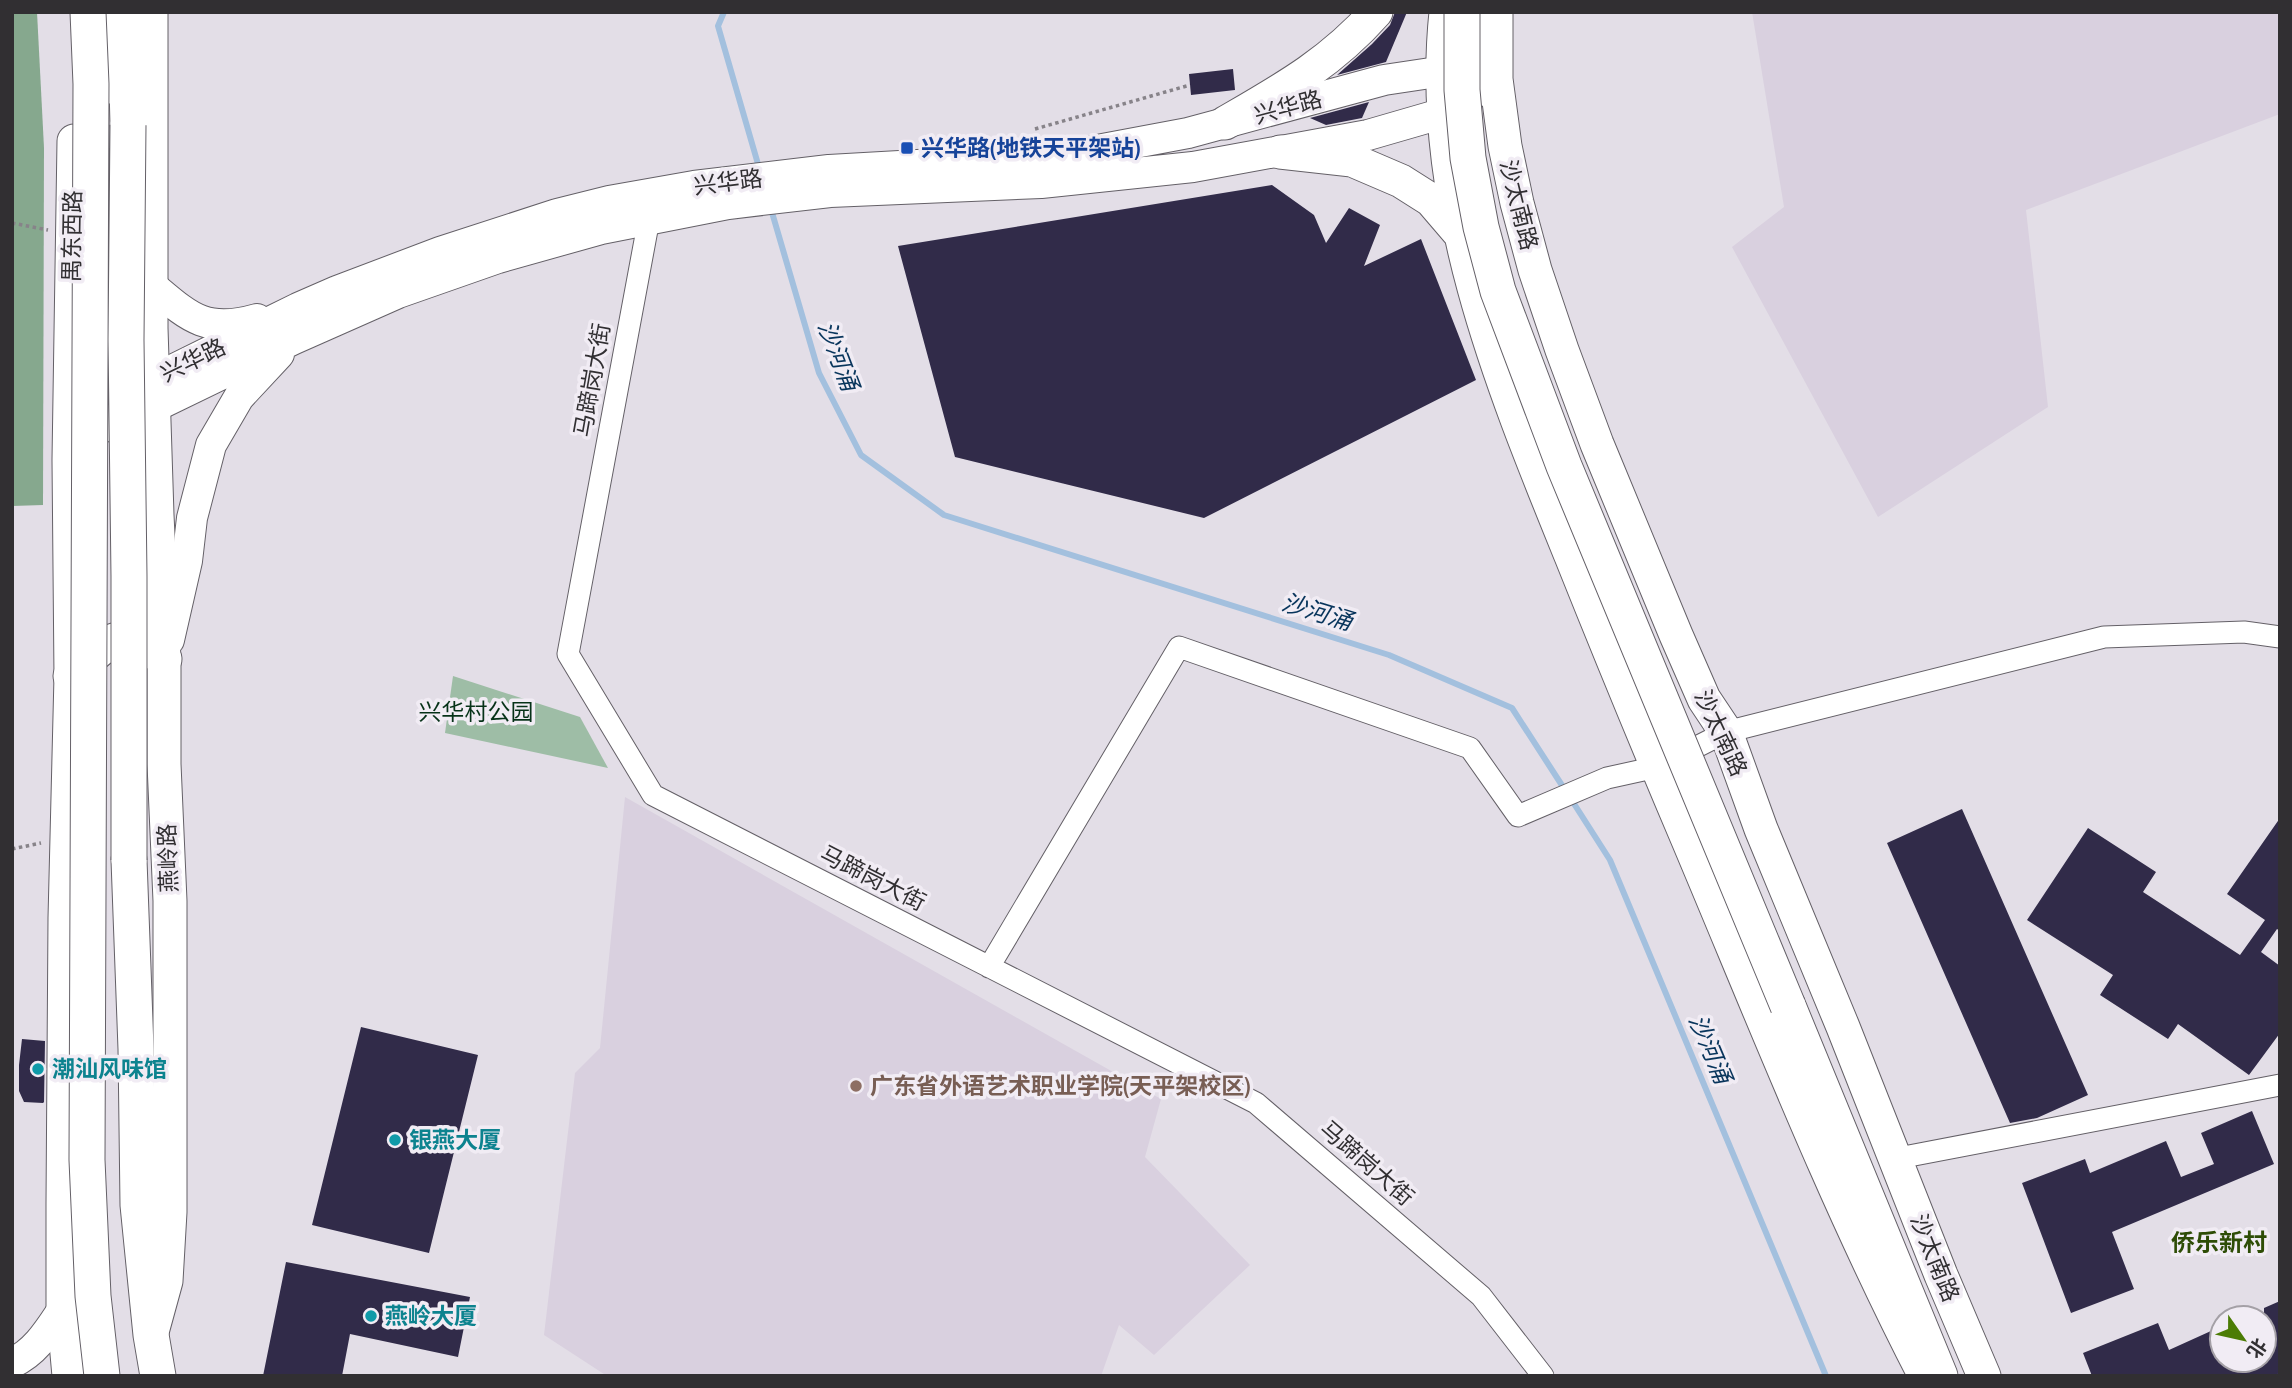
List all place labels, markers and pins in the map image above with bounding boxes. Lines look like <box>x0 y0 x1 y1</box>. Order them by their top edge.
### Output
place label: 兴华路(地铁天平架站) <box>921 132 1141 163</box>
marker: 兴华路(地铁天平架站) <box>899 140 915 156</box>
place label: 潮汕风味馆 <box>52 1053 167 1084</box>
marker: 潮汕风味馆 <box>30 1061 46 1077</box>
place label: 广东省外语艺术职业学院(天平架校区) <box>870 1070 1251 1101</box>
marker: 广东省外语艺术职业学院(天平架校区) <box>848 1078 864 1094</box>
place label: 银燕大厦 <box>409 1124 501 1155</box>
marker: 银燕大厦 <box>387 1132 403 1148</box>
place label: 燕岭大厦 <box>385 1300 477 1331</box>
marker: 燕岭大厦 <box>363 1308 379 1324</box>

